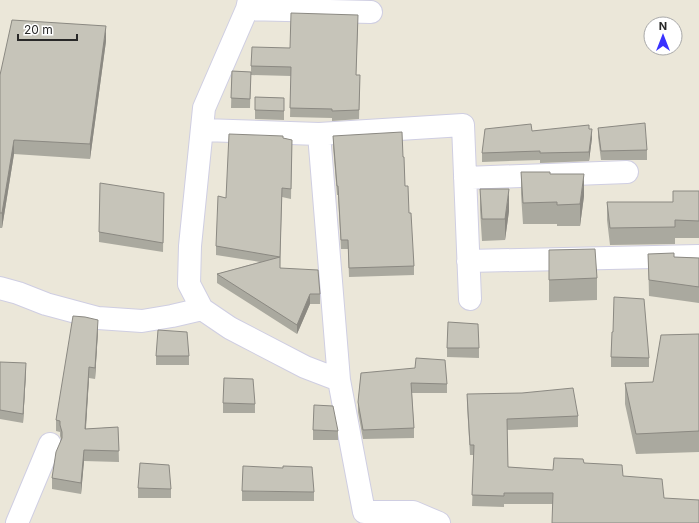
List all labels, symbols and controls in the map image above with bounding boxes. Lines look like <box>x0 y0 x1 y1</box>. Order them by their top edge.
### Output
scale bar <box>18 16 77 42</box>
north arrow <box>643 16 683 56</box>
text: N <box>659 19 667 33</box>
text: 20 m <box>24 22 53 37</box>

